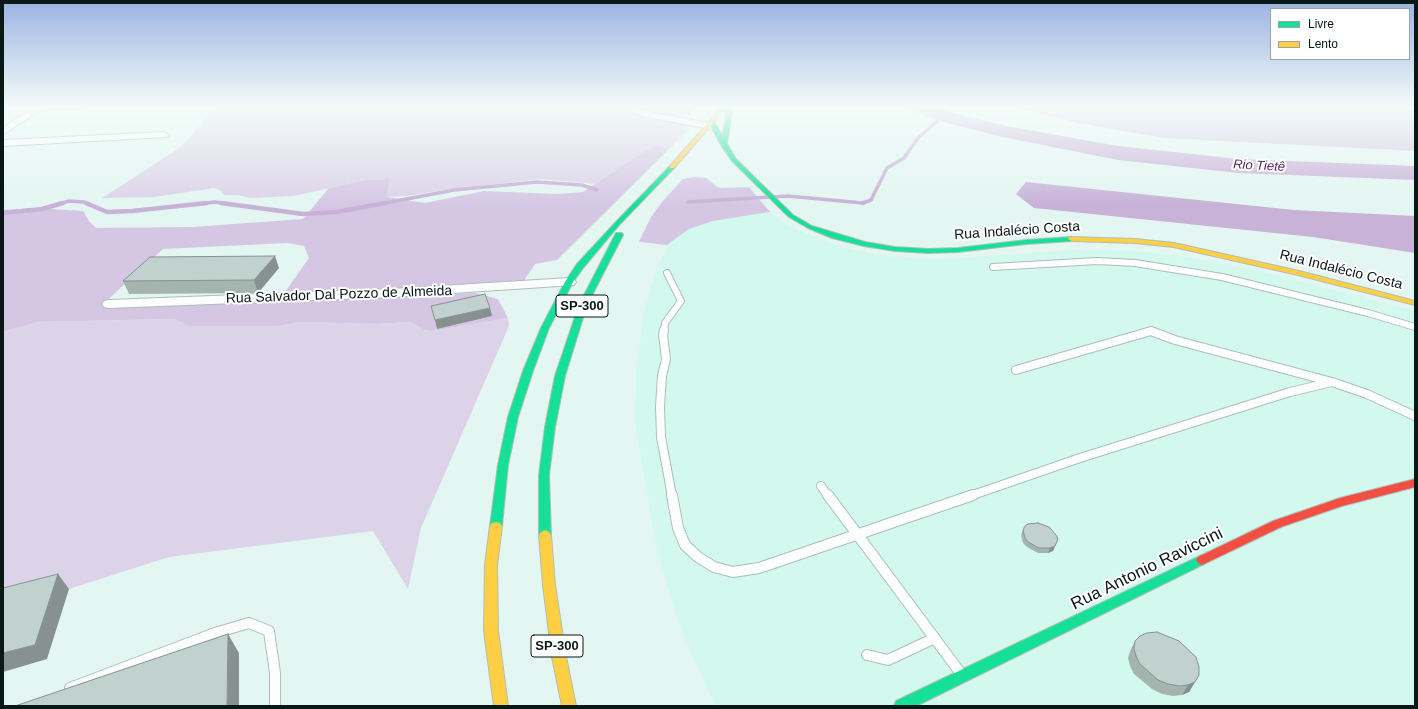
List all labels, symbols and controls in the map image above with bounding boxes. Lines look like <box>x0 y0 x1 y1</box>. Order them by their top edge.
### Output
legend <box>1270 8 1410 60</box>
text: Livre <box>1308 17 1334 31</box>
text: Lento <box>1308 37 1338 51</box>
water label: Rio Tietê <box>1233 157 1285 175</box>
street label: Rua Indalécio Costa <box>954 218 1080 244</box>
street label: Rua Indalécio Costa <box>1278 247 1404 293</box>
street label: Rua Salvador Dal Pozzo de Almeida <box>226 283 452 307</box>
road number: SP-300 <box>556 295 608 317</box>
street label: Rua Antonio Raviccini <box>1068 523 1226 615</box>
road number: SP-300 <box>531 635 583 657</box>

